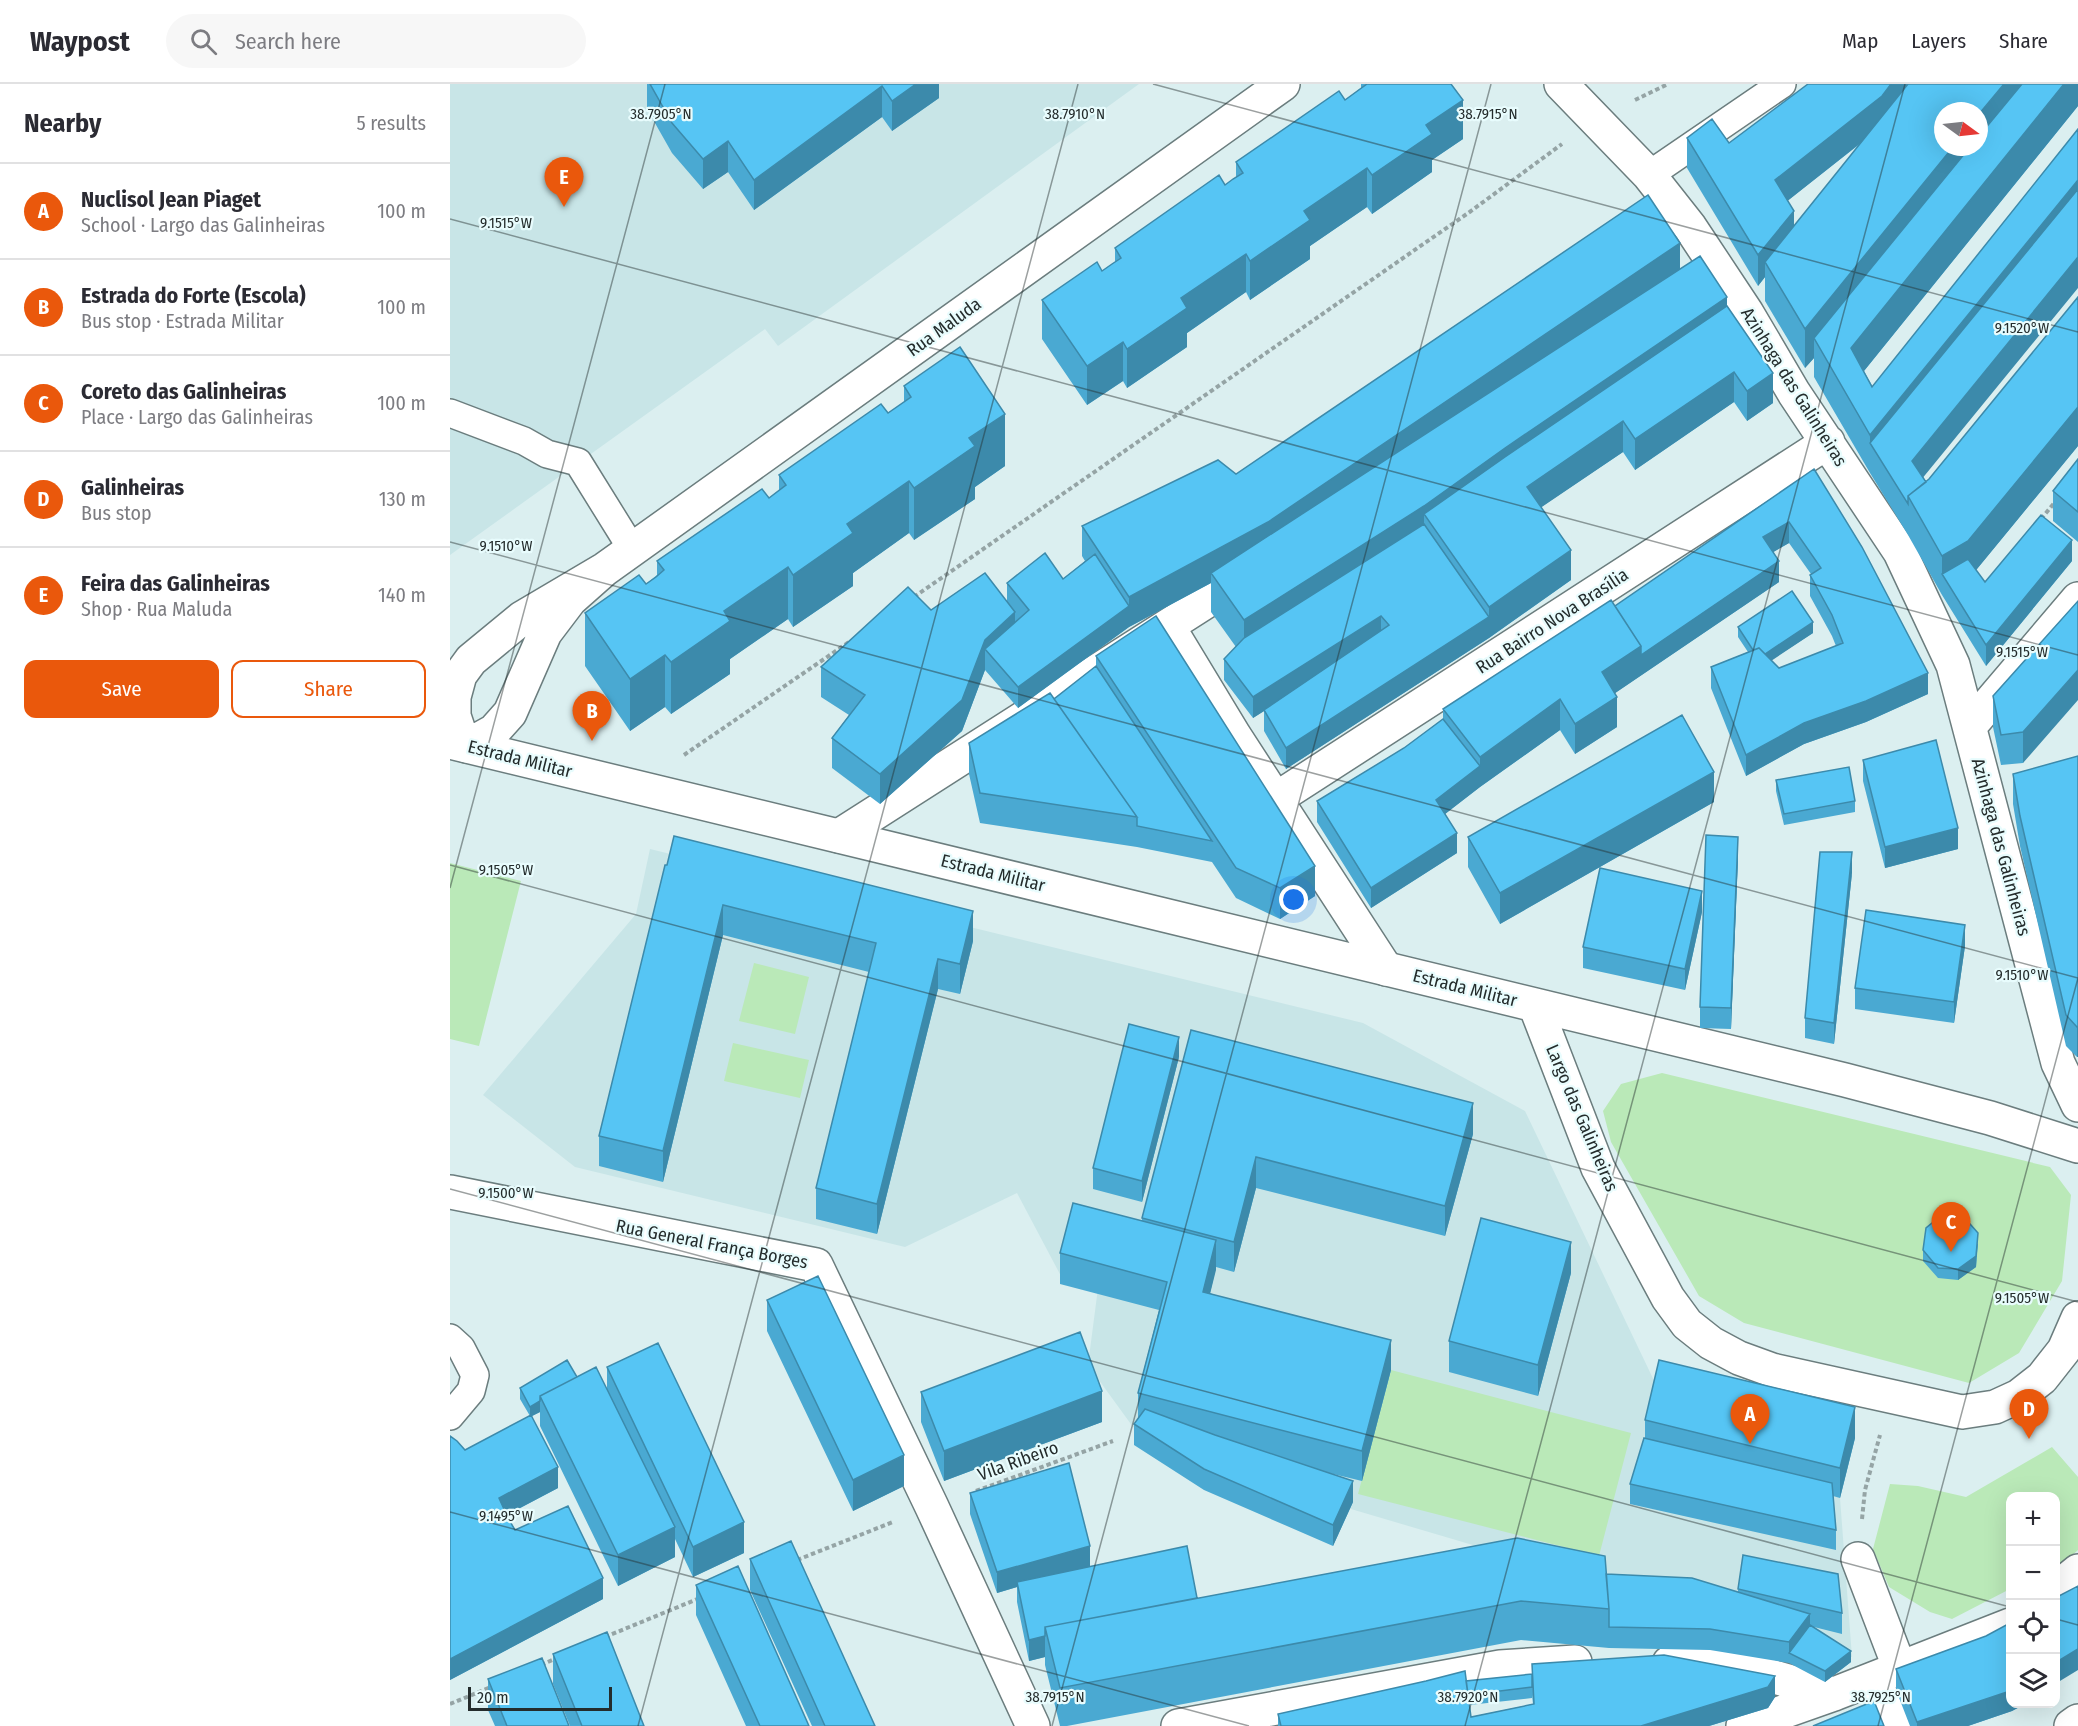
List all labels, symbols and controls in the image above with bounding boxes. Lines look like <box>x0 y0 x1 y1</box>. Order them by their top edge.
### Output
search box <box>166 14 586 68</box>
text: Waypost <box>30 25 130 58</box>
icon: search <box>187 25 220 58</box>
text: Search here <box>235 28 341 55</box>
text: Map <box>1842 28 1878 54</box>
text: Layers <box>1911 28 1966 54</box>
text: Share <box>1999 28 2048 54</box>
north arrow <box>1934 102 1988 156</box>
text: 38.7905°N <box>630 105 692 123</box>
text: 38.7910°N <box>1045 105 1105 123</box>
text: 38.7915°N <box>1458 105 1518 123</box>
text: Nearby <box>24 108 101 139</box>
text: 5 results <box>356 111 426 135</box>
pin: E <box>544 158 584 207</box>
text: Nuclisol Jean Piaget <box>81 186 261 213</box>
text: A <box>38 199 49 223</box>
text: 100 m <box>377 199 426 223</box>
text: School · Largo das Galinheiras <box>81 213 325 237</box>
text: 9.1515°W <box>480 214 532 232</box>
text: Estrada do Forte (Escola) <box>81 282 306 309</box>
street label: Rua Maluda <box>903 293 986 361</box>
text: B <box>38 295 49 319</box>
text: 100 m <box>377 295 426 319</box>
street label: Azinhaga das Galinheiras <box>1736 304 1852 471</box>
text: Bus stop · Estrada Militar <box>81 309 284 333</box>
text: 9.1520°W <box>1995 319 2049 337</box>
text: Coreto das Galinheiras <box>81 378 286 405</box>
text: C <box>38 391 49 415</box>
text: 100 m <box>377 391 426 415</box>
text: Place · Largo das Galinheiras <box>81 405 313 429</box>
text: Galinheiras <box>81 474 184 501</box>
text: D <box>38 487 49 511</box>
text: 130 m <box>379 487 426 511</box>
text: Bus stop <box>81 501 152 525</box>
text: 9.1510°W <box>480 537 532 555</box>
street label: Rua Bairro Nova Brasília <box>1472 563 1632 678</box>
text: Feira das Galinheiras <box>81 570 270 597</box>
text: E <box>39 583 48 607</box>
text: 140 m <box>378 583 426 607</box>
text: Shop · Rua Maluda <box>81 597 232 621</box>
text: 9.1515°W <box>1996 643 2048 661</box>
button: Save <box>24 660 219 718</box>
button: Share <box>231 660 426 718</box>
pin: B <box>572 692 612 741</box>
street label: Estrada Militar <box>466 735 575 783</box>
street label: Azinhaga das Galinheiras <box>1967 756 2035 938</box>
street label: Estrada Militar <box>939 849 1048 897</box>
text: 9.1505°W <box>479 861 533 879</box>
your location <box>1279 885 1308 914</box>
street label: Estrada Militar <box>1411 964 1520 1012</box>
text: 9.1510°W <box>1996 966 2048 984</box>
street label: Largo das Galinheiras <box>1541 1041 1623 1195</box>
text: 9.1500°W <box>478 1184 534 1202</box>
pin: C <box>1932 1202 1970 1252</box>
street label: Rua General França Borges <box>614 1215 810 1273</box>
text: 9.1505°W <box>1995 1289 2049 1307</box>
pin: D <box>2010 1390 2048 1439</box>
pin: A <box>1730 1394 1770 1444</box>
street label: Vila Ribeiro <box>975 1436 1061 1486</box>
map controls <box>2006 1492 2060 1708</box>
button: + <box>2006 1492 2060 1546</box>
text: 9.1495°W <box>479 1507 533 1525</box>
button: − <box>2006 1546 2060 1600</box>
button: locate <box>2006 1600 2060 1654</box>
button: layers <box>2006 1654 2060 1708</box>
scale bar <box>468 1684 612 1712</box>
text: 20 m <box>477 1688 508 1707</box>
text: 38.7915°N <box>1025 1688 1085 1706</box>
text: 38.7920°N <box>1438 1688 1498 1706</box>
text: 38.7925°N <box>1851 1688 1911 1706</box>

